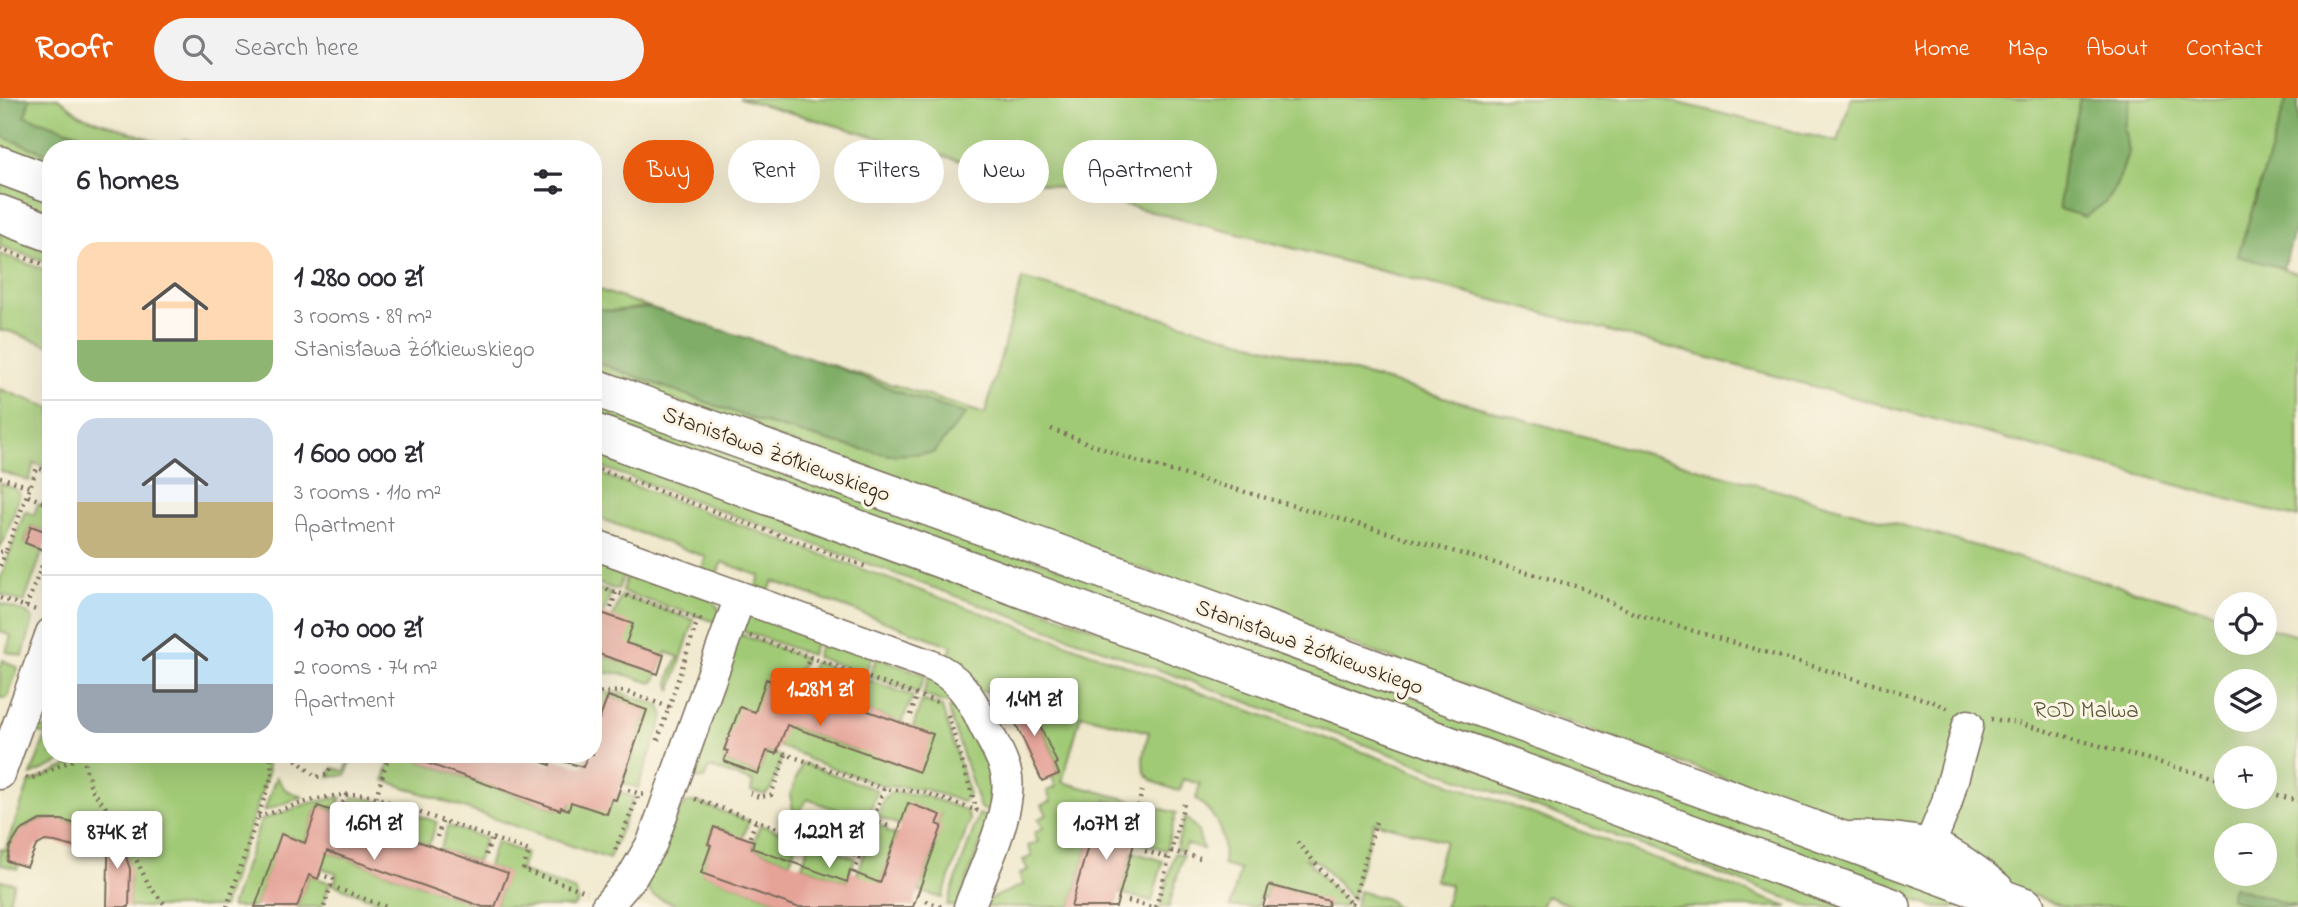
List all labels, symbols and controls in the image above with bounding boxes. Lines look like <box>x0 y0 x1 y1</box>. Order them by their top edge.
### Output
search box <box>154 18 644 81</box>
text: Roofr <box>35 25 112 73</box>
icon: search <box>178 30 216 68</box>
text: Search here <box>234 30 359 68</box>
text: Home <box>1914 32 1970 67</box>
text: Map <box>2008 32 2048 67</box>
text: About <box>2086 32 2148 67</box>
text: Contact <box>2186 32 2263 67</box>
chip: Buy <box>623 140 714 203</box>
chip: Rent <box>728 140 820 203</box>
chip: Filters <box>834 140 944 203</box>
chip: New <box>958 140 1049 203</box>
chip: Apartment <box>1063 140 1217 203</box>
text: 6 homes <box>77 160 180 204</box>
icon: filters <box>529 163 567 201</box>
text: 1 280 000 zł <box>294 257 423 301</box>
icon: home <box>133 270 217 354</box>
text: 3 rooms · 89 m² <box>294 301 432 334</box>
text: Stanisława Żółkiewskiego <box>294 334 535 367</box>
street label: Stanisława Żółkiewskiego <box>657 399 895 513</box>
text: 1 600 000 zł <box>294 433 423 477</box>
icon: home <box>133 446 217 530</box>
text: 3 rooms · 110 m² <box>294 477 441 510</box>
text: Apartment <box>294 510 395 543</box>
street label: Stanisława Żółkiewskiego <box>1190 592 1428 706</box>
map controls <box>2214 592 2277 886</box>
button: locate <box>2214 592 2277 655</box>
text: 1 070 000 zł <box>294 608 423 652</box>
icon: home <box>133 621 217 705</box>
text: 2 rooms · 74 m² <box>294 652 438 685</box>
pin: 1.28M zł <box>748 668 892 728</box>
button: layers <box>2214 669 2277 732</box>
text: 1.28M zł <box>787 674 853 707</box>
pin: 1.4M zł <box>969 678 1099 738</box>
text: 1.4M zł <box>1006 684 1062 717</box>
text: Apartment <box>294 685 395 718</box>
park label: ROD Malwa <box>2033 695 2139 728</box>
button: + <box>2214 746 2277 809</box>
pin: 1.6M zł <box>309 802 439 862</box>
pin: 1.07M zł <box>1034 802 1178 862</box>
text: 1.6M zł <box>346 808 402 841</box>
text: 1.07M zł <box>1073 808 1139 841</box>
pin: 1.22M zł <box>757 810 901 870</box>
pin: 874K zł <box>52 812 182 871</box>
text: 1.22M zł <box>794 816 864 849</box>
text: 874K zł <box>87 817 147 850</box>
button: − <box>2214 823 2277 886</box>

